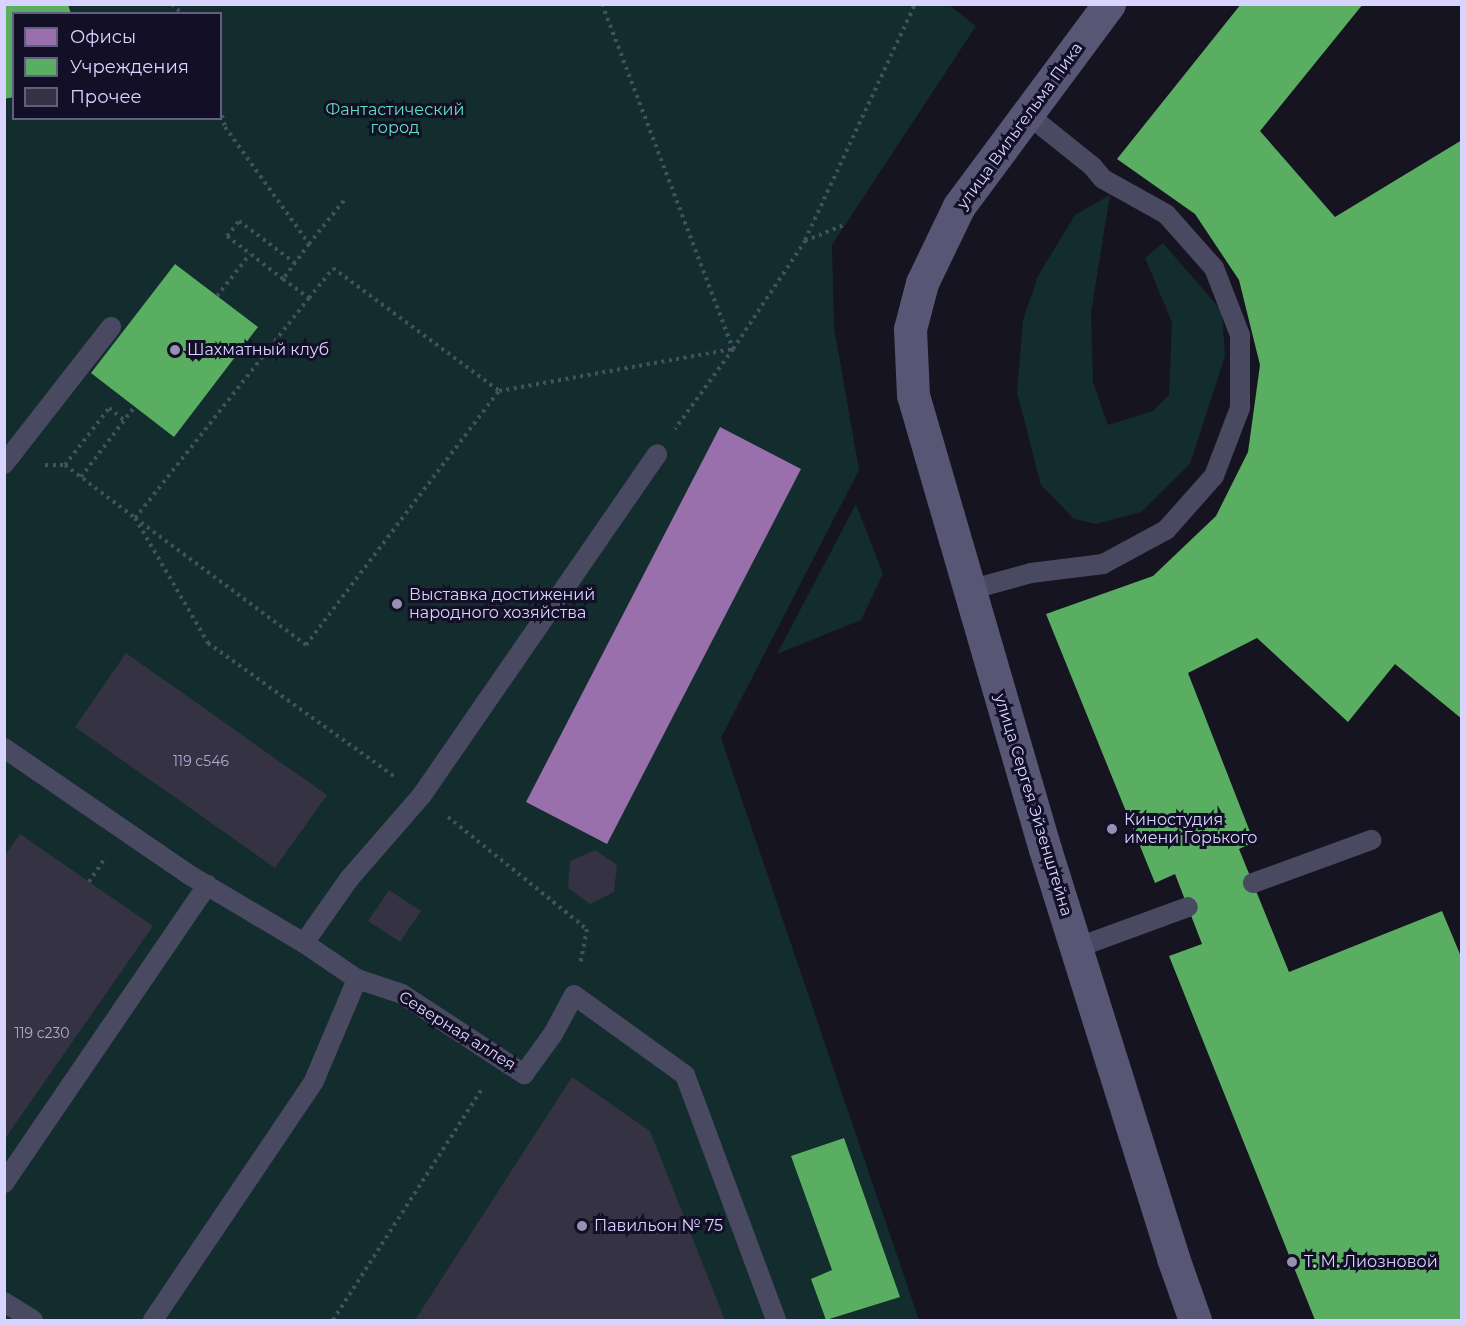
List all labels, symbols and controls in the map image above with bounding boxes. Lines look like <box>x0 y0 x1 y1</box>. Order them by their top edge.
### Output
legend <box>12 12 222 120</box>
text: Офисы <box>70 26 136 48</box>
street label: улица Вильгельма Пика <box>953 39 1087 213</box>
text: Учреждения <box>70 56 189 78</box>
text: Прочее <box>70 86 142 108</box>
park label: Фантастический город <box>326 100 464 138</box>
place label: Шахматный клуб <box>187 340 329 360</box>
marker: Шахматный клуб <box>168 343 182 357</box>
place label: Выставка достижений народного хозяйства <box>409 585 595 623</box>
marker: Выставка достижений народного хозяйства <box>390 597 404 611</box>
street label: улица Сергея Эйзенштейна <box>990 692 1076 918</box>
house number: 119 с546 <box>173 753 229 769</box>
place label: Киностудия имени Горького <box>1124 810 1258 848</box>
marker: Киностудия имени Горького <box>1105 822 1119 836</box>
street label: Северная аллея <box>395 987 519 1075</box>
house number: 119 с230 <box>14 1025 70 1041</box>
place label: Павильон № 75 <box>594 1216 723 1236</box>
marker: Павильон № 75 <box>575 1219 589 1233</box>
place label: Т. М. Лиозновой <box>1304 1252 1438 1272</box>
marker: Т. М. Лиозновой <box>1285 1255 1299 1269</box>

